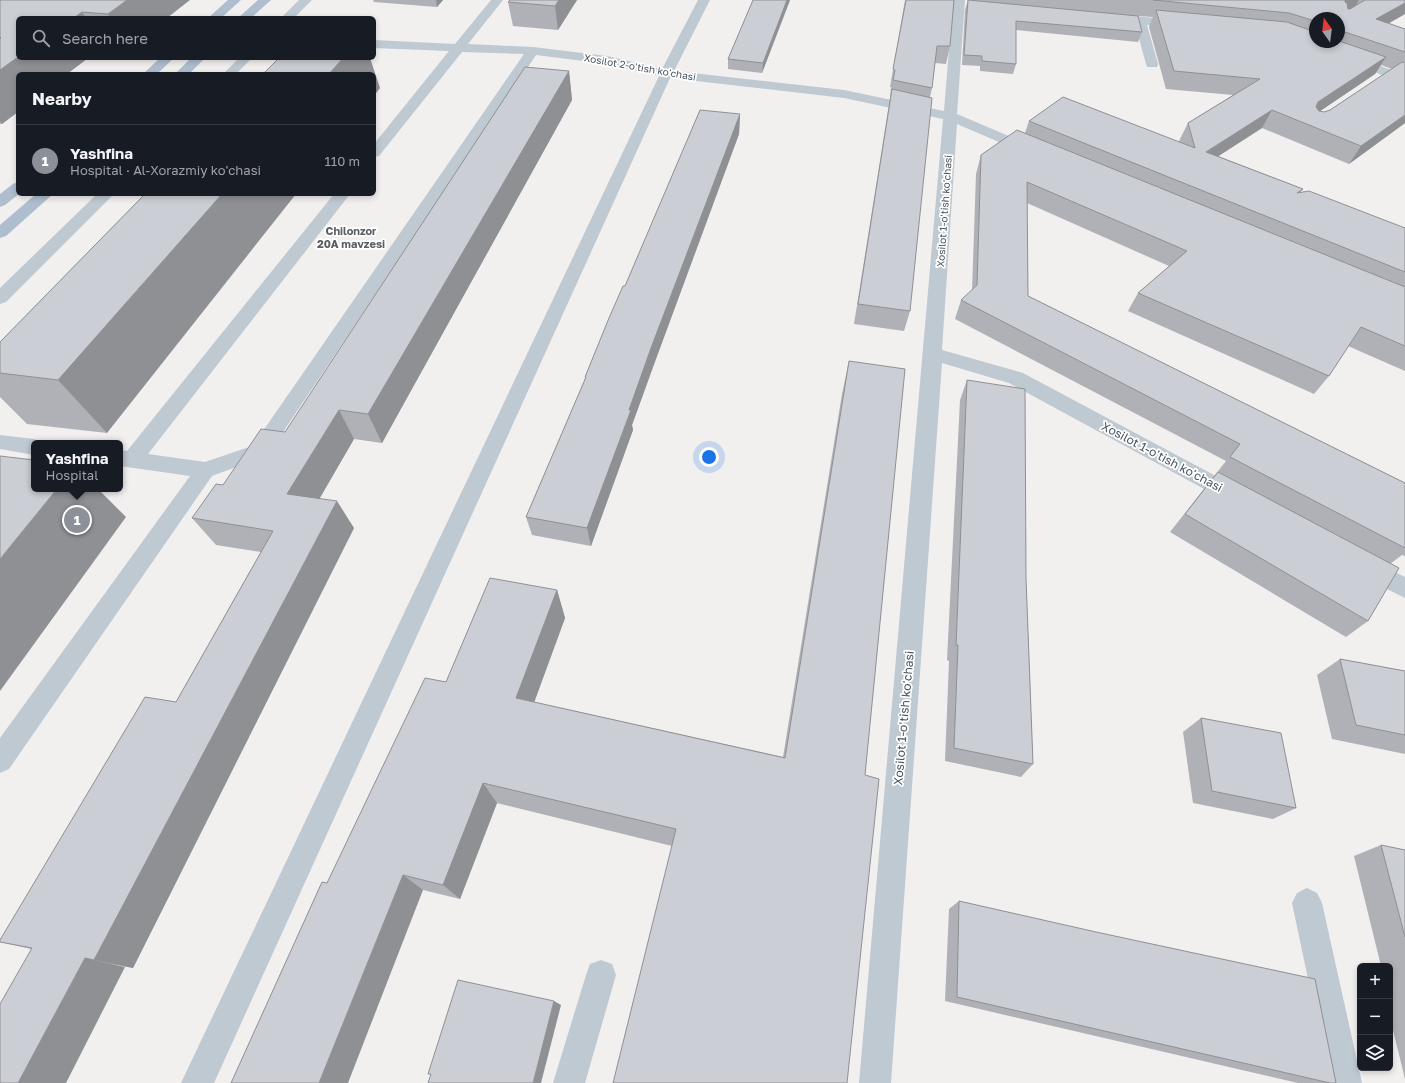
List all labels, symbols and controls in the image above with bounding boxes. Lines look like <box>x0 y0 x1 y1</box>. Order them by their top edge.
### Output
north arrow <box>1309 12 1345 48</box>
search box <box>16 16 376 60</box>
icon: search <box>30 27 52 49</box>
text: Search here <box>62 29 148 47</box>
street label: Xosilot 2-o'tish ko'chasi <box>583 51 697 83</box>
text: Nearby <box>32 88 92 109</box>
text: Yashfina <box>70 144 133 162</box>
text: 1 <box>42 153 48 169</box>
text: 110 m <box>325 153 360 169</box>
street label: Xosilot 1-o'tish ko'chasi <box>934 155 954 267</box>
text: Hospital · Al-Xorazmiy ko'chasi <box>70 162 261 178</box>
district label: Chilonzor 20A mavzesi <box>317 224 385 250</box>
street label: Xosilot 1-o'tish ko'chasi <box>1099 418 1225 495</box>
popup <box>31 440 123 492</box>
your location <box>699 447 719 467</box>
text: Yashfina <box>46 449 108 467</box>
text: Hospital <box>46 467 98 483</box>
pin: 1 <box>64 505 90 535</box>
street label: Xosilot 1-o'tish ko'chasi <box>890 650 917 786</box>
map controls <box>1357 963 1393 1071</box>
button: + <box>1357 963 1393 999</box>
button: − <box>1357 999 1393 1035</box>
button: layers <box>1357 1035 1393 1071</box>

